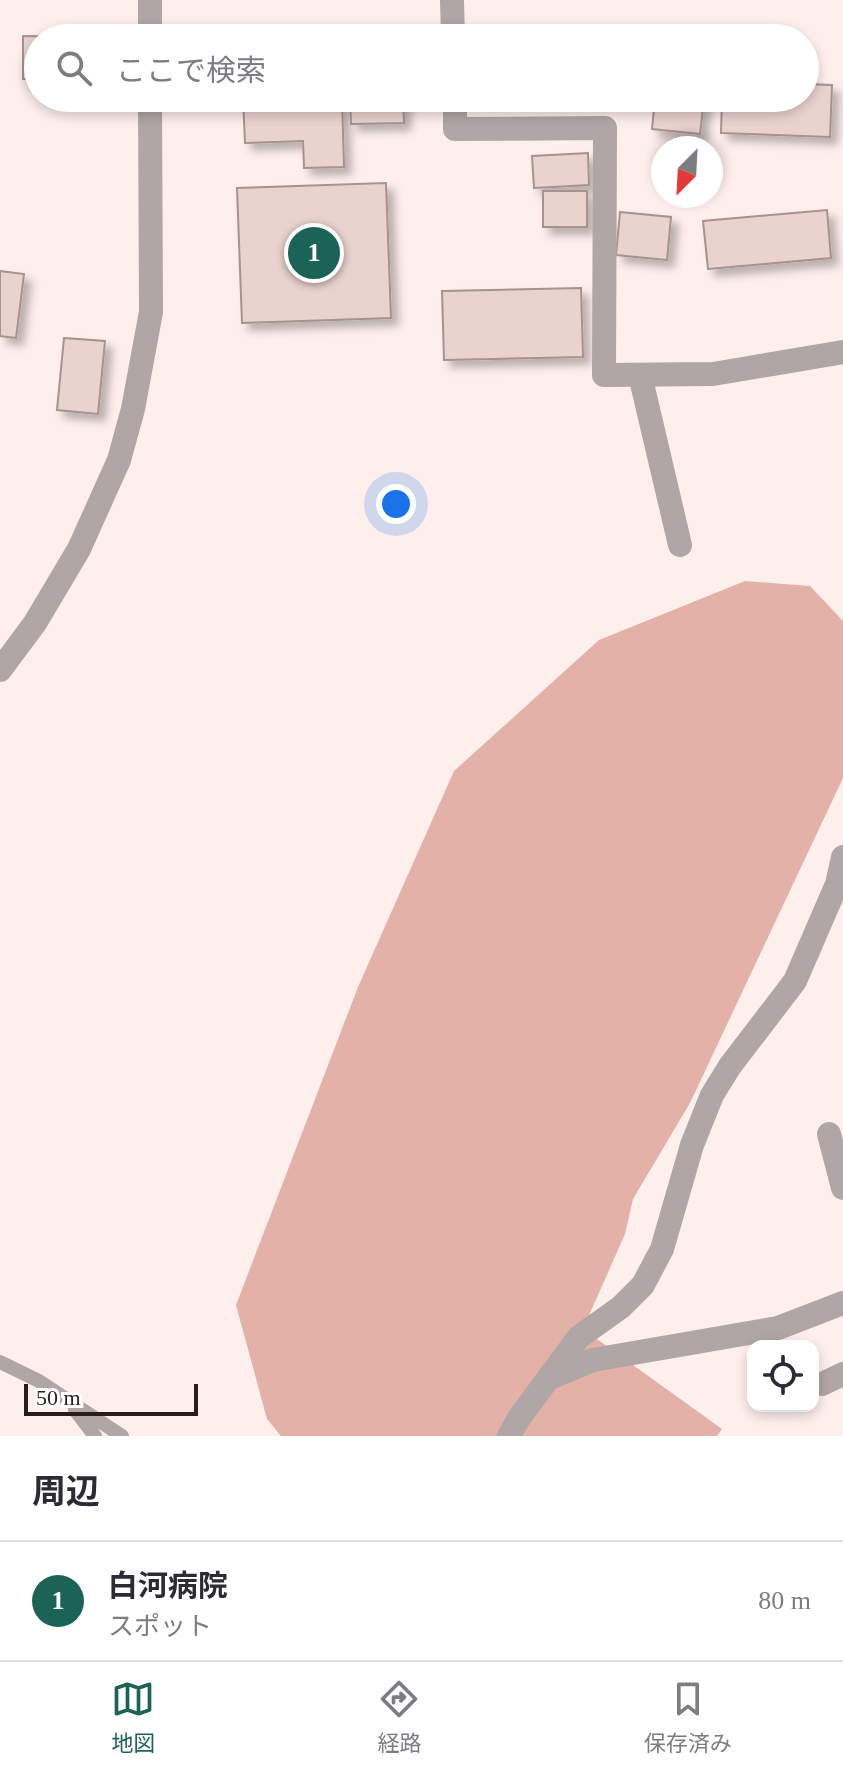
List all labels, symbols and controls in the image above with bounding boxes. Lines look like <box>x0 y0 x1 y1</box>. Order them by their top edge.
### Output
search box <box>24 24 819 112</box>
icon: search <box>52 46 96 90</box>
text: ここで検索 <box>116 54 266 87</box>
north arrow <box>651 136 723 208</box>
pin: 1 <box>288 223 340 283</box>
your location <box>376 484 416 524</box>
map controls <box>747 1340 819 1412</box>
button: locate <box>747 1340 819 1412</box>
scale bar <box>24 1380 198 1416</box>
text: 50 m <box>36 1385 81 1410</box>
text: 周辺 <box>32 1473 100 1510</box>
text: 白河病院 <box>108 1569 228 1602</box>
text: 1 <box>52 1586 65 1615</box>
text: 80 m <box>758 1586 811 1615</box>
text: スポット <box>108 1612 212 1641</box>
tab: 地図 <box>111 1677 155 1757</box>
tab: 経路 <box>377 1677 422 1757</box>
tab: 保存済み <box>644 1677 732 1757</box>

